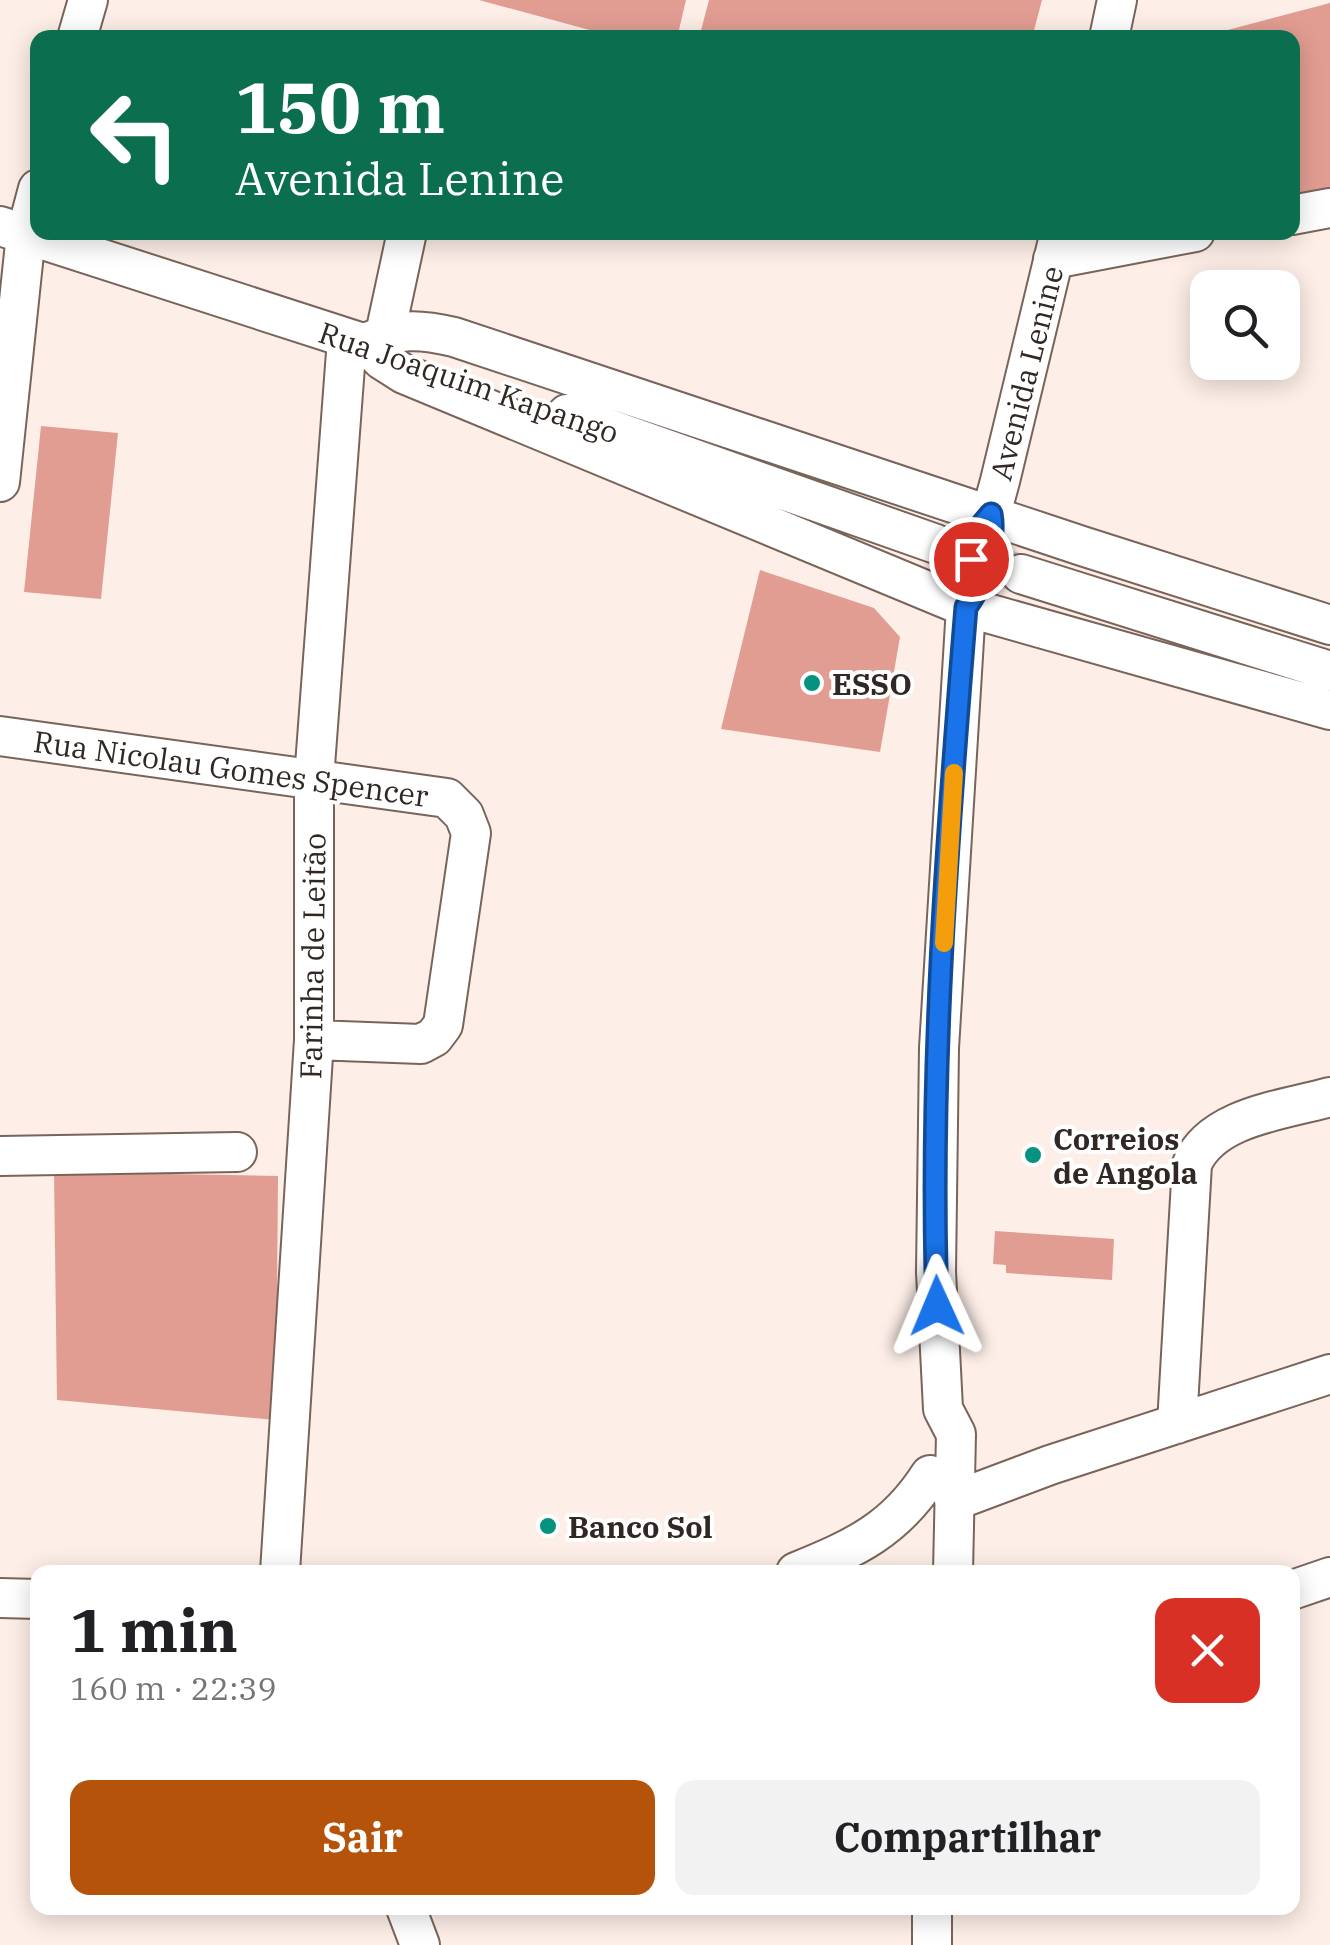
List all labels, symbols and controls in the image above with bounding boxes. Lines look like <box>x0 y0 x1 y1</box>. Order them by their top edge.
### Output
text: 150 m <box>235 61 445 152</box>
icon: left <box>70 70 200 200</box>
text: Avenida Lenine <box>235 149 564 207</box>
street label: Avenida Lenine <box>981 262 1071 484</box>
map controls <box>1190 270 1300 380</box>
button: search <box>1190 270 1300 380</box>
street label: Rua Joaquim Kapango <box>314 312 624 452</box>
pin <box>929 517 1014 602</box>
icon: arrive <box>944 532 999 587</box>
place label: ESSO <box>832 664 912 703</box>
marker: ESSO <box>801 672 823 694</box>
street label: Rua Nicolau Gomes Spencer <box>31 721 431 815</box>
street label: Farinha de Leitão <box>290 832 334 1080</box>
place label: Correios de Angola <box>1053 1119 1198 1192</box>
marker: Correios de Angola <box>1022 1144 1044 1166</box>
position arrow <box>885 1254 989 1358</box>
place label: Banco Sol <box>568 1507 713 1546</box>
marker: Banco Sol <box>537 1515 559 1537</box>
text: 1 min <box>70 1590 238 1669</box>
button: close <box>1155 1598 1260 1703</box>
text: 160 m · 22:39 <box>70 1667 277 1709</box>
button: Sair <box>70 1780 655 1895</box>
button: Compartilhar <box>675 1780 1260 1895</box>

